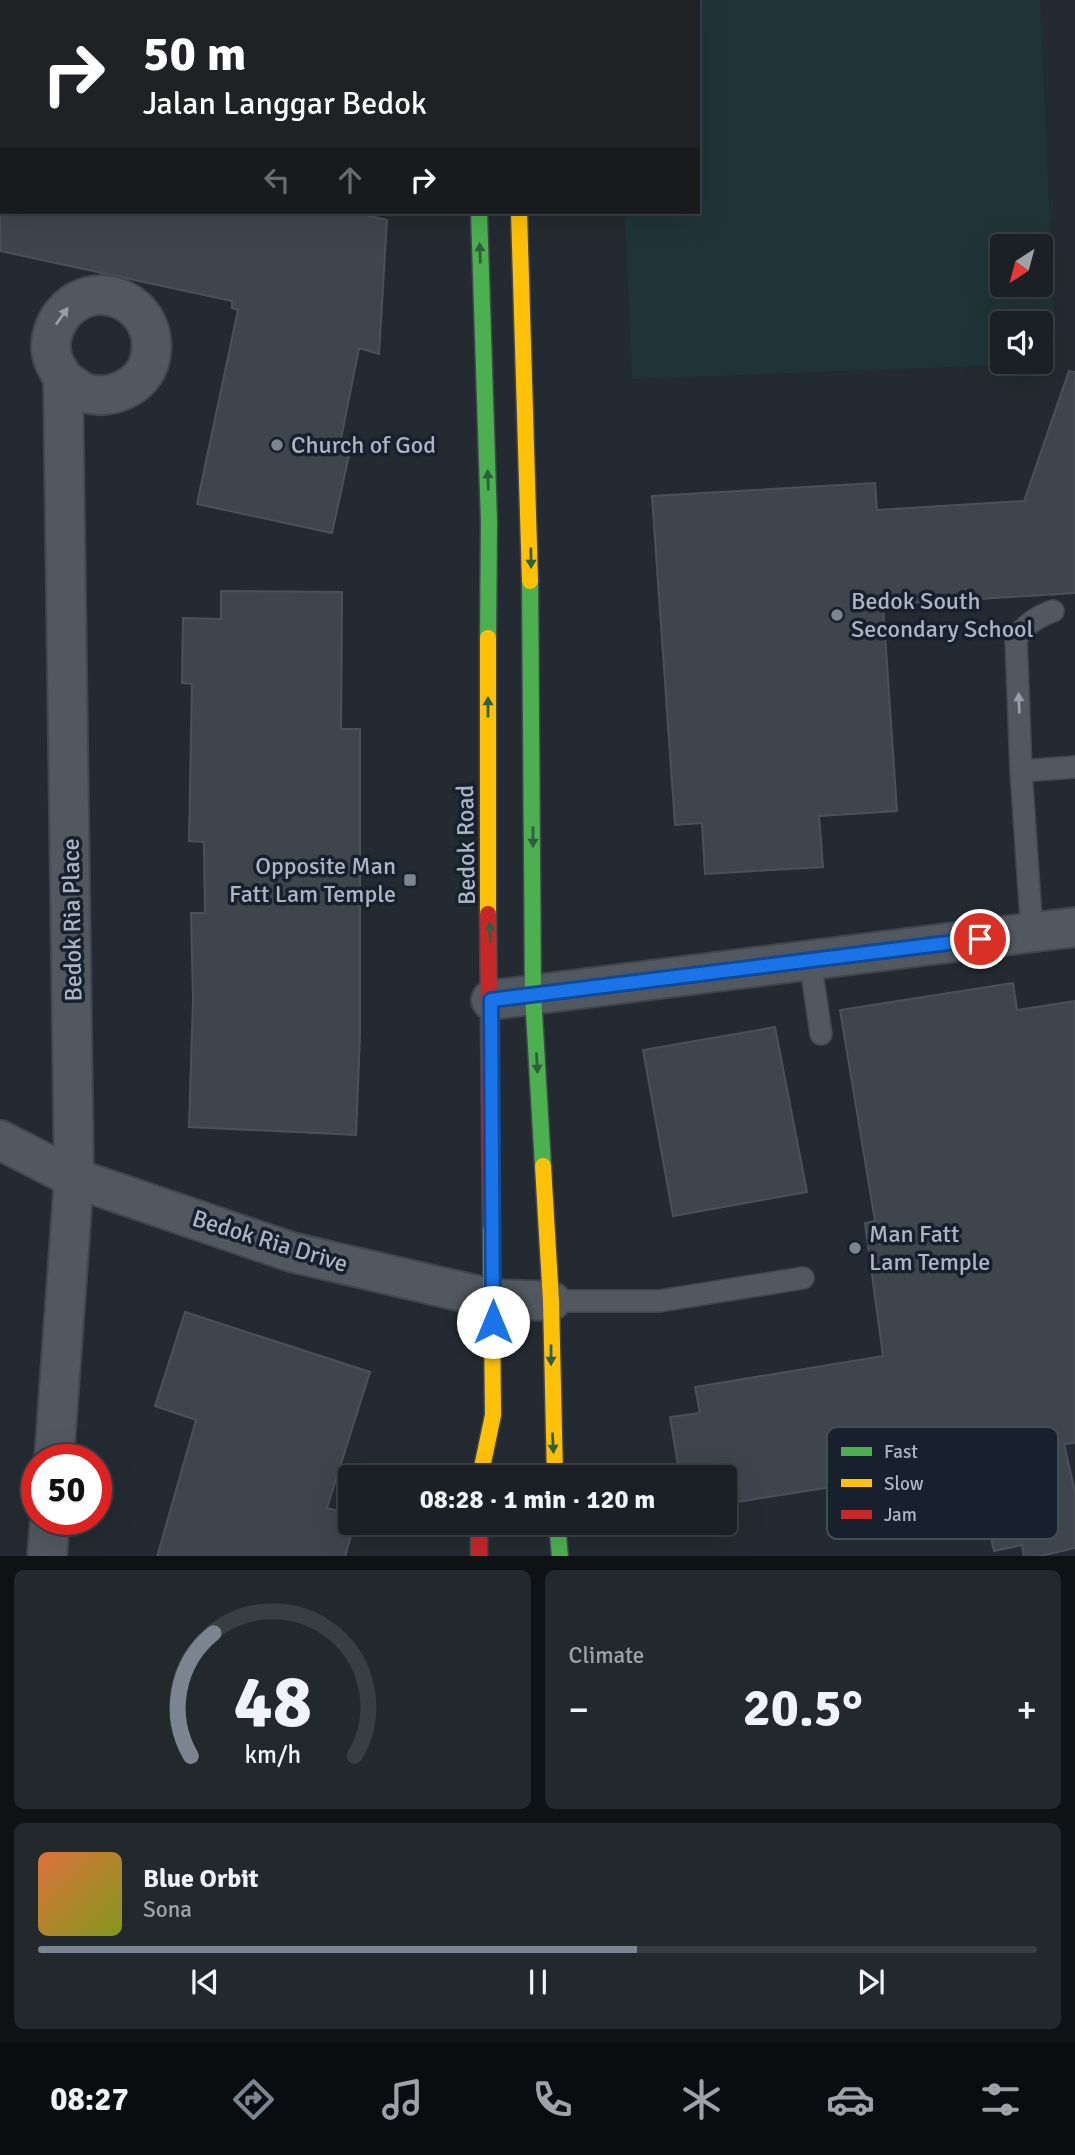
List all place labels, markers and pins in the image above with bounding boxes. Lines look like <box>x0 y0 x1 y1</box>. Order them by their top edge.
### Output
place label: Church of God <box>291 430 436 460</box>
marker: Church of God <box>269 437 285 453</box>
place label: Bedok South Secondary School <box>851 586 1034 644</box>
marker: Bedok South Secondary School <box>829 607 845 623</box>
place label: Opposite Man Fatt Lam Temple <box>229 851 396 909</box>
marker: Opposite Man Fatt Lam Temple <box>402 872 418 888</box>
pin <box>950 909 1010 969</box>
place label: Man Fatt Lam Temple <box>869 1219 990 1277</box>
marker: Man Fatt Lam Temple <box>847 1240 863 1256</box>

